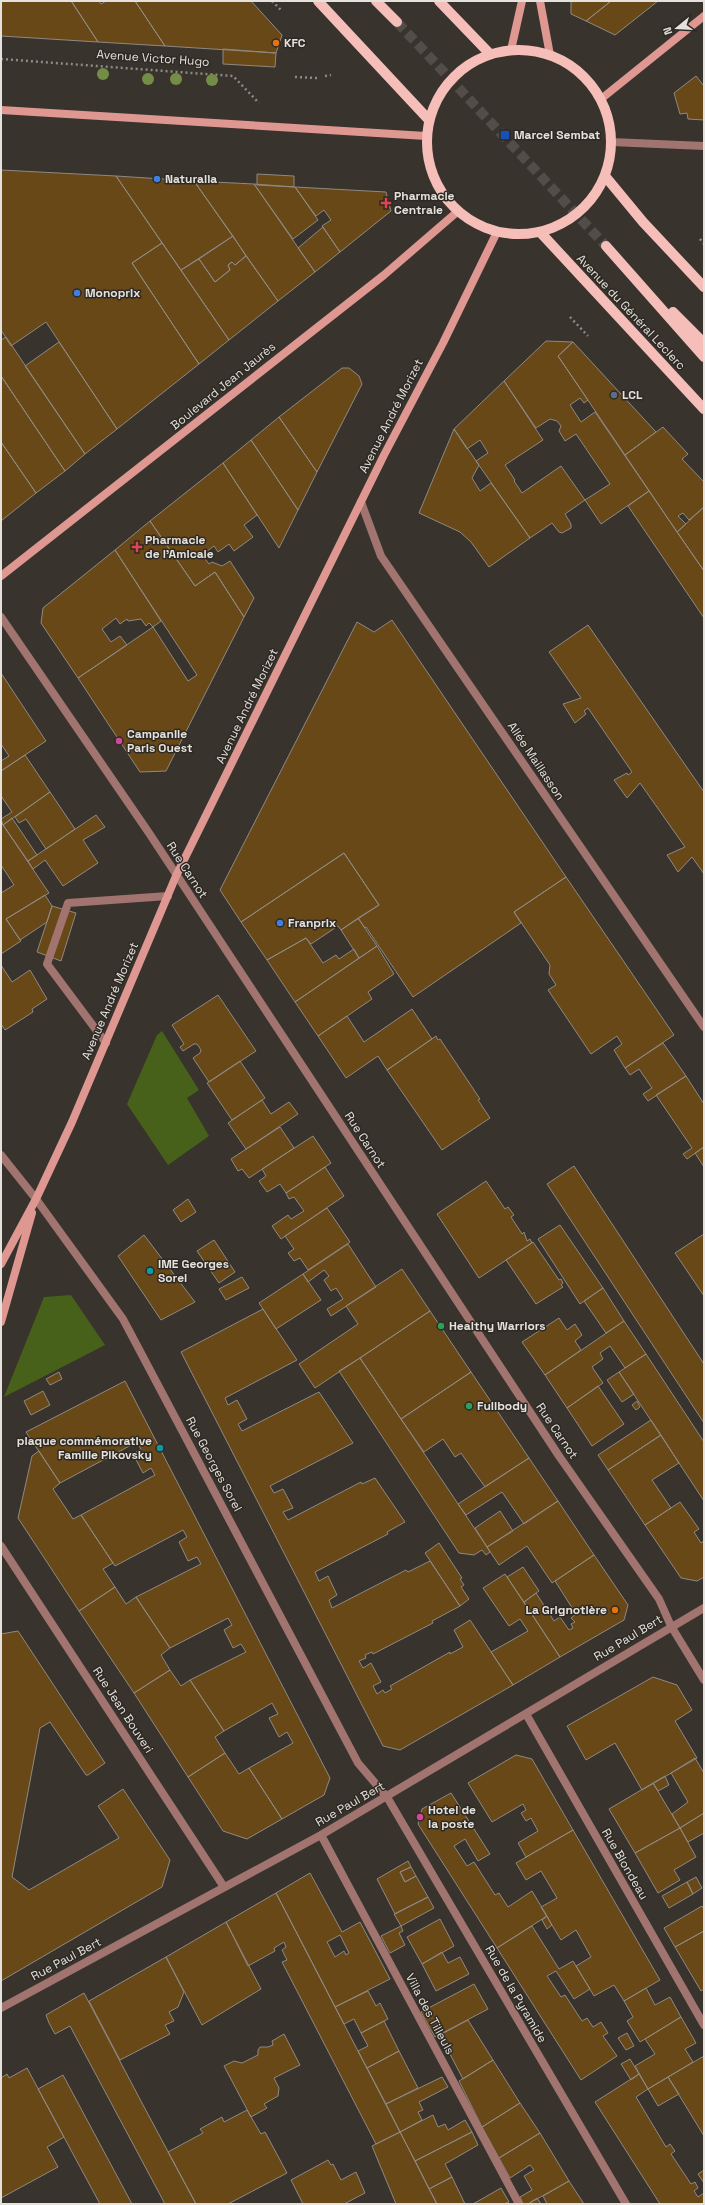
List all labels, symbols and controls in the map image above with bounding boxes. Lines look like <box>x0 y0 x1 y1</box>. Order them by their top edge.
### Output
north arrow <box>657 8 697 48</box>
text: N <box>660 25 675 37</box>
place label: KFC <box>284 35 306 51</box>
marker: KFC <box>271 38 281 48</box>
street label: Avenue Victor Hugo <box>96 46 210 70</box>
place label: Marcel Sembat <box>514 127 600 143</box>
marker: Marcel Sembat <box>499 129 511 141</box>
place label: Naturalia <box>165 171 217 187</box>
marker: Naturalia <box>152 174 162 184</box>
place label: Pharmacie Centrale <box>394 188 455 218</box>
marker: Pharmacie Centrale <box>381 198 391 208</box>
street label: Avenue du Général Leclerc <box>573 251 689 373</box>
place label: Monoprix <box>85 285 140 301</box>
marker: Monoprix <box>72 288 82 298</box>
street label: Boulevard Jean Jaurès <box>167 339 279 433</box>
street label: Avenue André Morizet <box>355 356 427 476</box>
place label: LCL <box>622 387 643 403</box>
marker: LCL <box>609 390 619 400</box>
place label: Pharmacie de l'Amicale <box>145 532 214 562</box>
marker: Pharmacie de l'Amicale <box>132 542 142 552</box>
street label: Avenue André Morizet <box>212 646 282 766</box>
street label: Allée Maillasson <box>504 719 568 803</box>
place label: Campanile Paris Ouest <box>127 726 192 756</box>
marker: Campanile Paris Ouest <box>114 736 124 746</box>
street label: Rue Carnot <box>163 839 211 901</box>
place label: Franprix <box>288 915 336 931</box>
marker: Franprix <box>275 918 285 928</box>
street label: Avenue André Morizet <box>78 940 142 1062</box>
street label: Rue Carnot <box>341 1109 389 1171</box>
place label: IME Georges Sorel <box>158 1256 229 1286</box>
marker: IME Georges Sorel <box>145 1266 155 1276</box>
place label: Healthy Warriors <box>449 1318 546 1334</box>
marker: Healthy Warriors <box>436 1321 446 1331</box>
place label: Fullbody <box>477 1398 527 1414</box>
street label: Rue Carnot <box>532 1400 582 1462</box>
marker: Fullbody <box>464 1401 474 1411</box>
street label: Rue Georges Sorel <box>182 1414 246 1514</box>
place label: plaque commémorative Famille Pikovsky <box>17 1433 152 1463</box>
marker: plaque commémorative Famille Pikovsky <box>155 1443 165 1453</box>
place label: La Grignotière <box>525 1602 607 1618</box>
marker: La Grignotière <box>610 1605 620 1615</box>
street label: Rue Paul Bert <box>591 1611 665 1665</box>
street label: Rue Jean Bouveri <box>89 1664 157 1756</box>
street label: Rue Paul Bert <box>312 1778 388 1830</box>
place label: Hotel de la poste <box>428 1802 476 1832</box>
marker: Hotel de la poste <box>415 1812 425 1822</box>
street label: Rue Blondeau <box>598 1825 652 1903</box>
street label: Rue Paul Bert <box>28 1934 104 1984</box>
street label: Rue de la Pyramide <box>482 1942 550 2046</box>
street label: Villa des Tilleuls <box>402 1971 458 2057</box>

